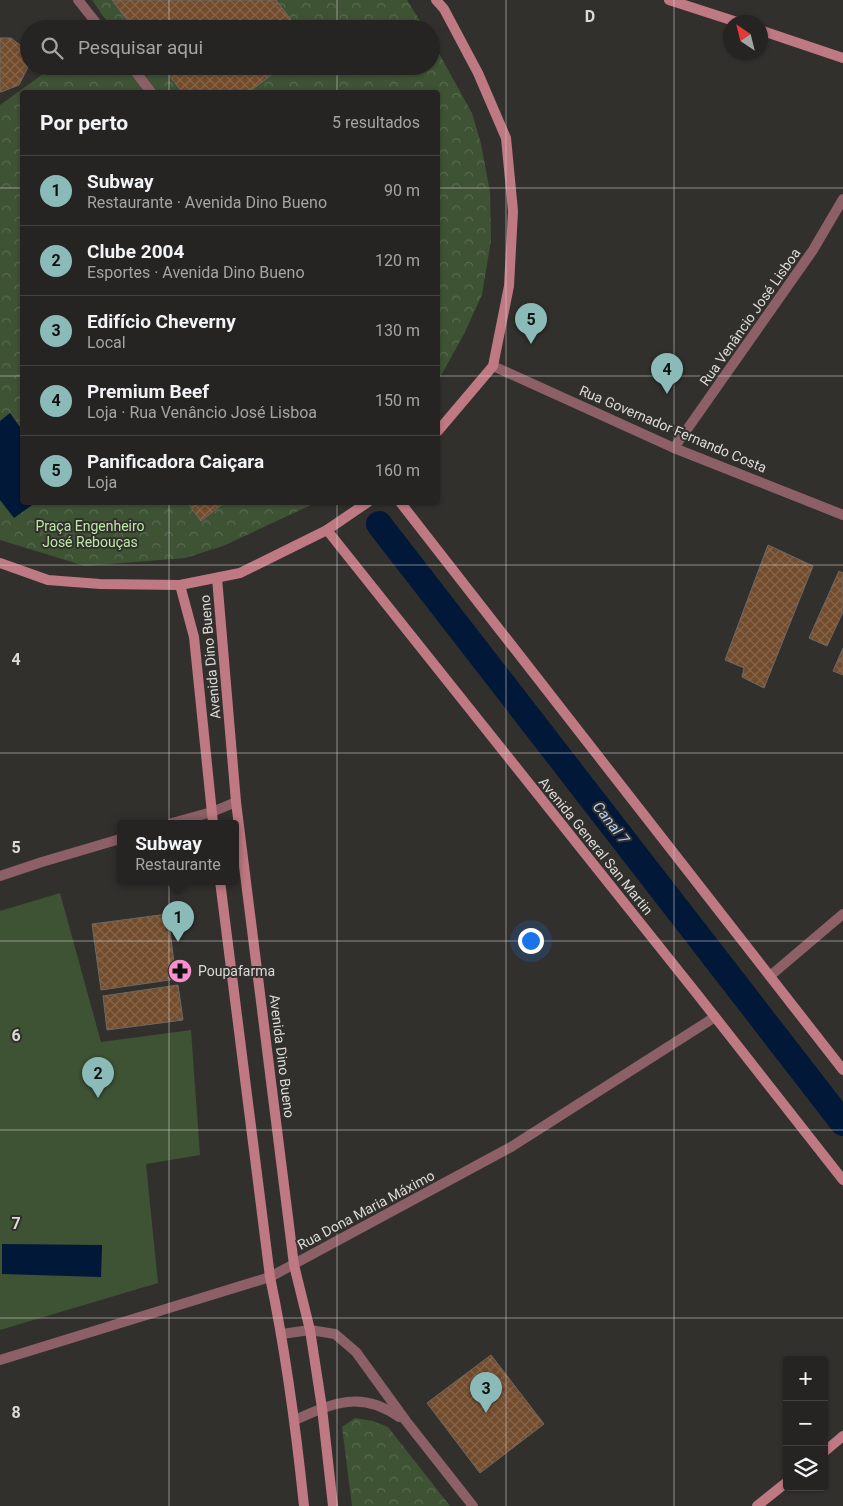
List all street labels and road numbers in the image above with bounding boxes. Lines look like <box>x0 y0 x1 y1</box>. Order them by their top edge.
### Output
street label: Rua Venâncio José Lisboa <box>696 245 804 389</box>
street label: Rua Governador Fernando Costa <box>577 382 769 476</box>
street label: Avenida Dino Bueno <box>197 594 223 720</box>
street label: Avenida General San Martin <box>536 774 656 918</box>
street label: Avenida Dino Bueno <box>266 993 298 1119</box>
street label: Rua Dona Maria Máximo <box>295 1167 437 1253</box>

